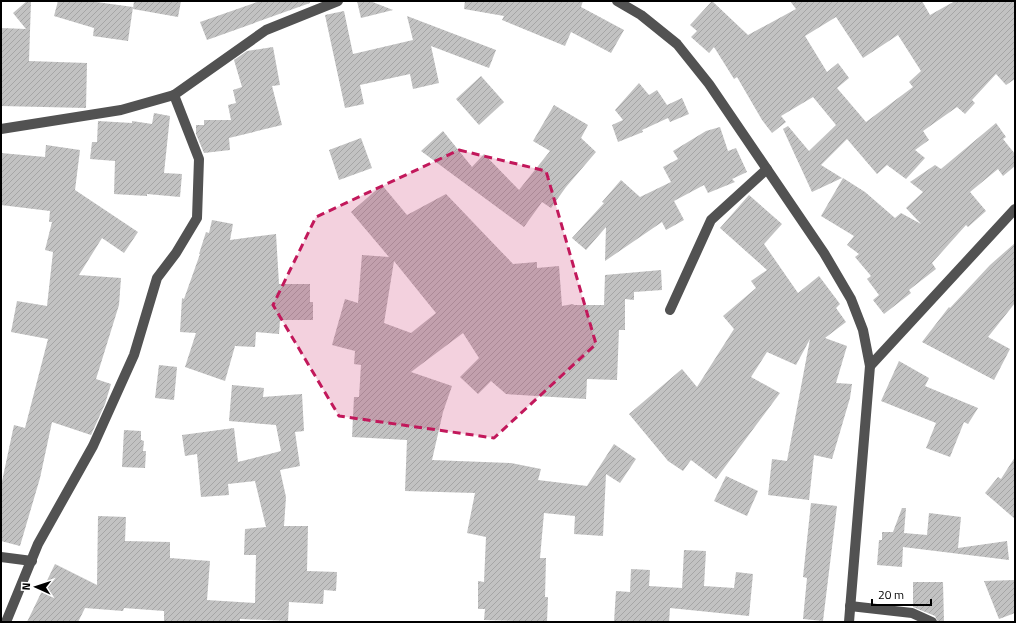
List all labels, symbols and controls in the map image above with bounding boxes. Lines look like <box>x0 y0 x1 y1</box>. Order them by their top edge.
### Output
north arrow <box>16 567 56 607</box>
scale bar <box>872 581 931 607</box>
text: N <box>18 582 34 591</box>
text: 20 m <box>878 585 904 604</box>

